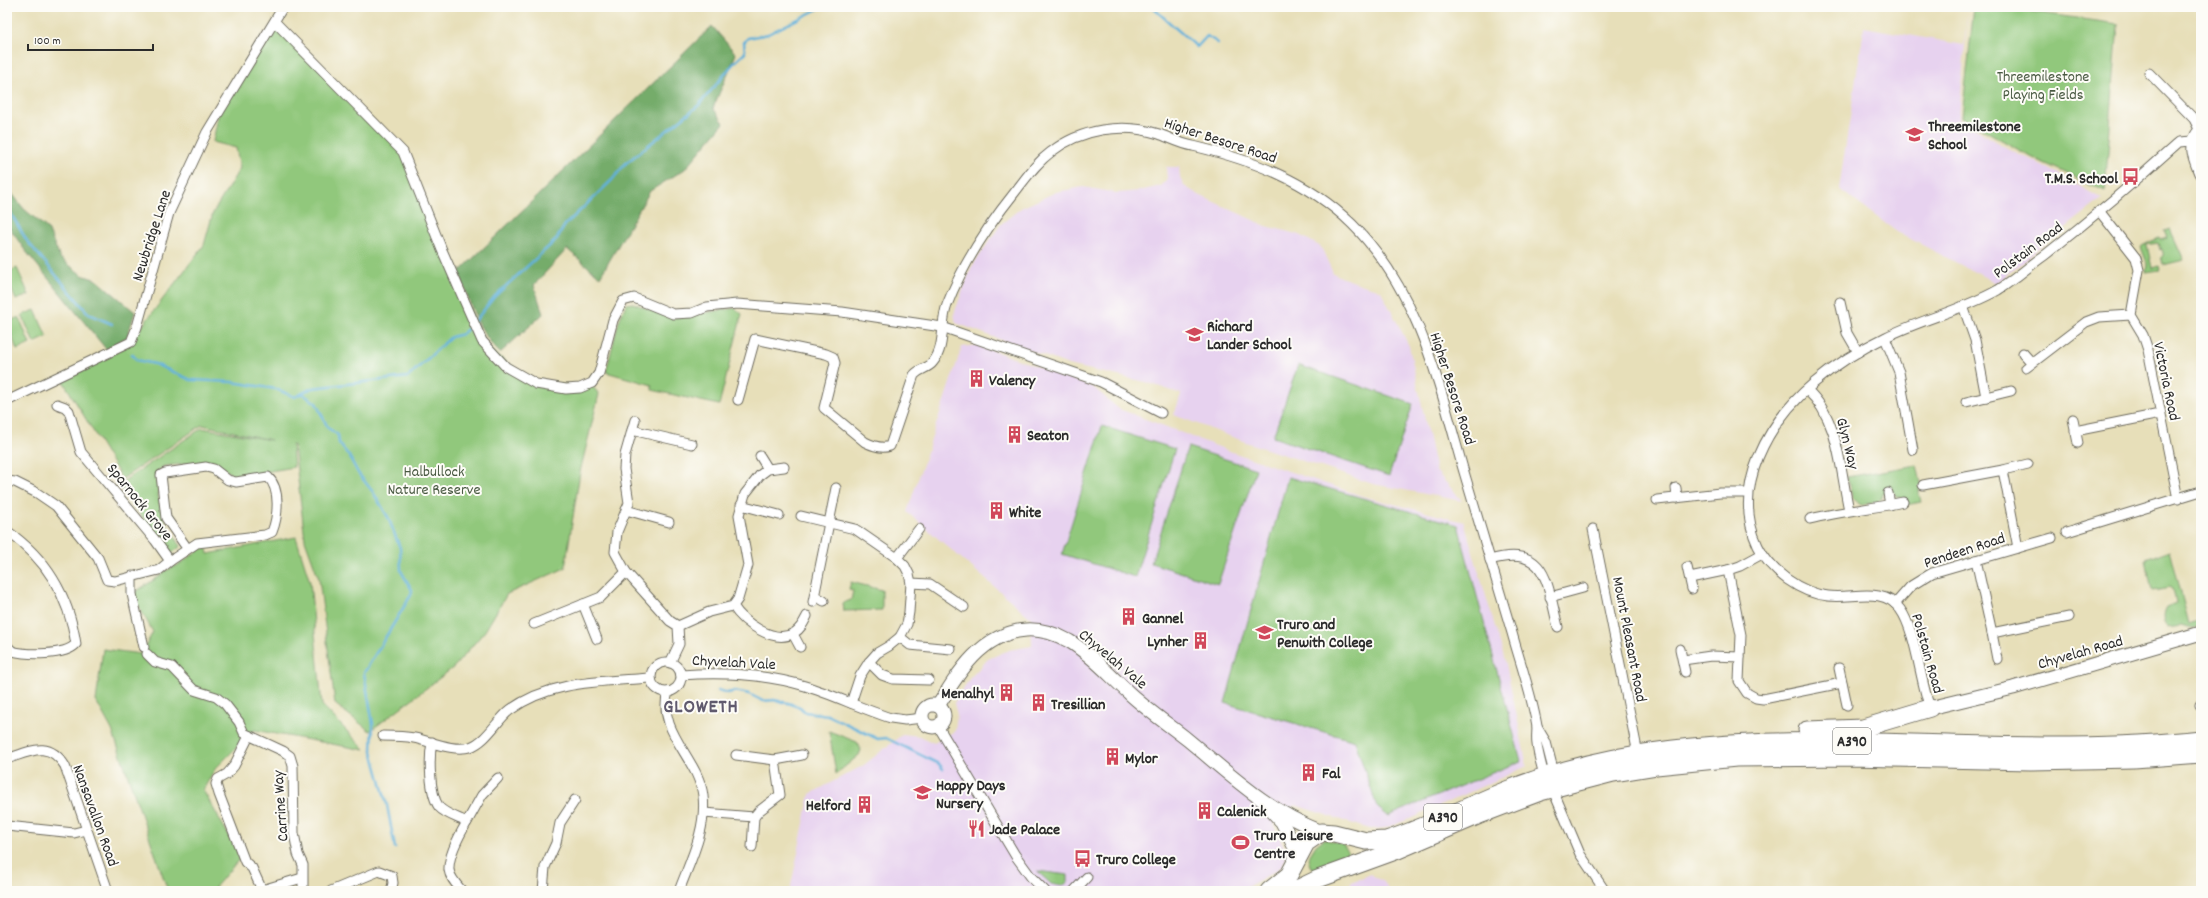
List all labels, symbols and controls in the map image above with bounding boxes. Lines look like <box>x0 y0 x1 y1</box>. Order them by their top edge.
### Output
scale bar <box>28 26 153 52</box>
text: 100 m <box>34 33 61 50</box>
park label: Threemilestone Playing Fields <box>1997 66 2089 107</box>
street label: Higher Besore Road <box>1161 112 1279 170</box>
place label: Threemilestone School <box>1928 116 2021 157</box>
school or university icon: Threemilestone School <box>1905 124 1925 144</box>
bus stop icon: T.M.S. School <box>2121 167 2141 187</box>
place label: T.M.S. School <box>2045 168 2118 191</box>
street label: Newbridge Lane <box>127 187 178 284</box>
street label: Polstain Road <box>1989 217 2068 285</box>
place label: Richard Lander School <box>1207 316 1292 357</box>
school or university icon: Richard Lander School <box>1184 324 1204 344</box>
street label: Higher Besore Road <box>1423 330 1481 448</box>
street label: Victoria Road <box>2146 340 2185 423</box>
building icon: Valency <box>966 369 986 389</box>
place label: Valency <box>989 370 1037 393</box>
street label: Glyn Way <box>1829 415 1864 472</box>
building icon: Seaton <box>1004 424 1024 444</box>
place label: Seaton <box>1027 425 1069 448</box>
street label: Sparnock Grove <box>101 459 178 546</box>
park label: Halbullock Nature Reserve <box>387 461 481 502</box>
building icon: White <box>986 501 1006 521</box>
place label: White <box>1009 502 1041 525</box>
street label: Pendeen Road <box>1921 527 2008 575</box>
street label: Mount Pleasant Road <box>1605 575 1652 704</box>
building icon: Gannel <box>1119 607 1139 627</box>
place label: Gannel <box>1142 608 1183 631</box>
street label: Polstain Road <box>1904 611 1949 696</box>
place label: Truro and Penwith College <box>1277 614 1373 655</box>
school or university icon: Truro and Penwith College <box>1254 622 1274 642</box>
street label: Chyvelah Vale <box>1073 624 1152 696</box>
building icon: Lynher <box>1191 630 1211 650</box>
street label: Chyvelah Road <box>2035 630 2126 677</box>
place label: Lynher <box>1147 631 1189 654</box>
street label: Chyvelah Vale <box>691 650 776 677</box>
building icon: Menalhyl <box>997 682 1017 702</box>
place label: Menalhyl <box>941 683 994 706</box>
building icon: Tresillian <box>1028 693 1048 713</box>
district label: GLOWETH <box>663 694 739 722</box>
place label: Tresillian <box>1051 694 1105 717</box>
road number: A390 <box>1833 728 1871 754</box>
building icon: Mylor <box>1102 747 1122 767</box>
place label: Mylor <box>1125 748 1159 771</box>
street label: Nansavallon Road <box>66 762 124 870</box>
building icon: Fal <box>1299 762 1319 782</box>
place label: Fal <box>1322 763 1341 786</box>
street label: Carrine Way <box>267 769 295 842</box>
place label: Happy Days Nursery <box>936 775 1006 816</box>
school or university icon: Happy Days Nursery <box>913 783 933 803</box>
building icon: Helford <box>854 794 874 814</box>
place label: Helford <box>806 795 851 818</box>
building icon: Calenick <box>1194 800 1214 820</box>
place label: Calenick <box>1217 801 1267 824</box>
road number: A390 <box>1424 804 1462 830</box>
restaurant icon: Jade Palace <box>966 818 986 838</box>
place label: Jade Palace <box>989 819 1060 842</box>
place label: Truro Leisure Centre <box>1254 825 1333 866</box>
sports icon: Truro Leisure Centre <box>1231 833 1251 853</box>
bus stop icon: Truro College <box>1073 848 1093 868</box>
place label: Truro College <box>1096 849 1176 872</box>

